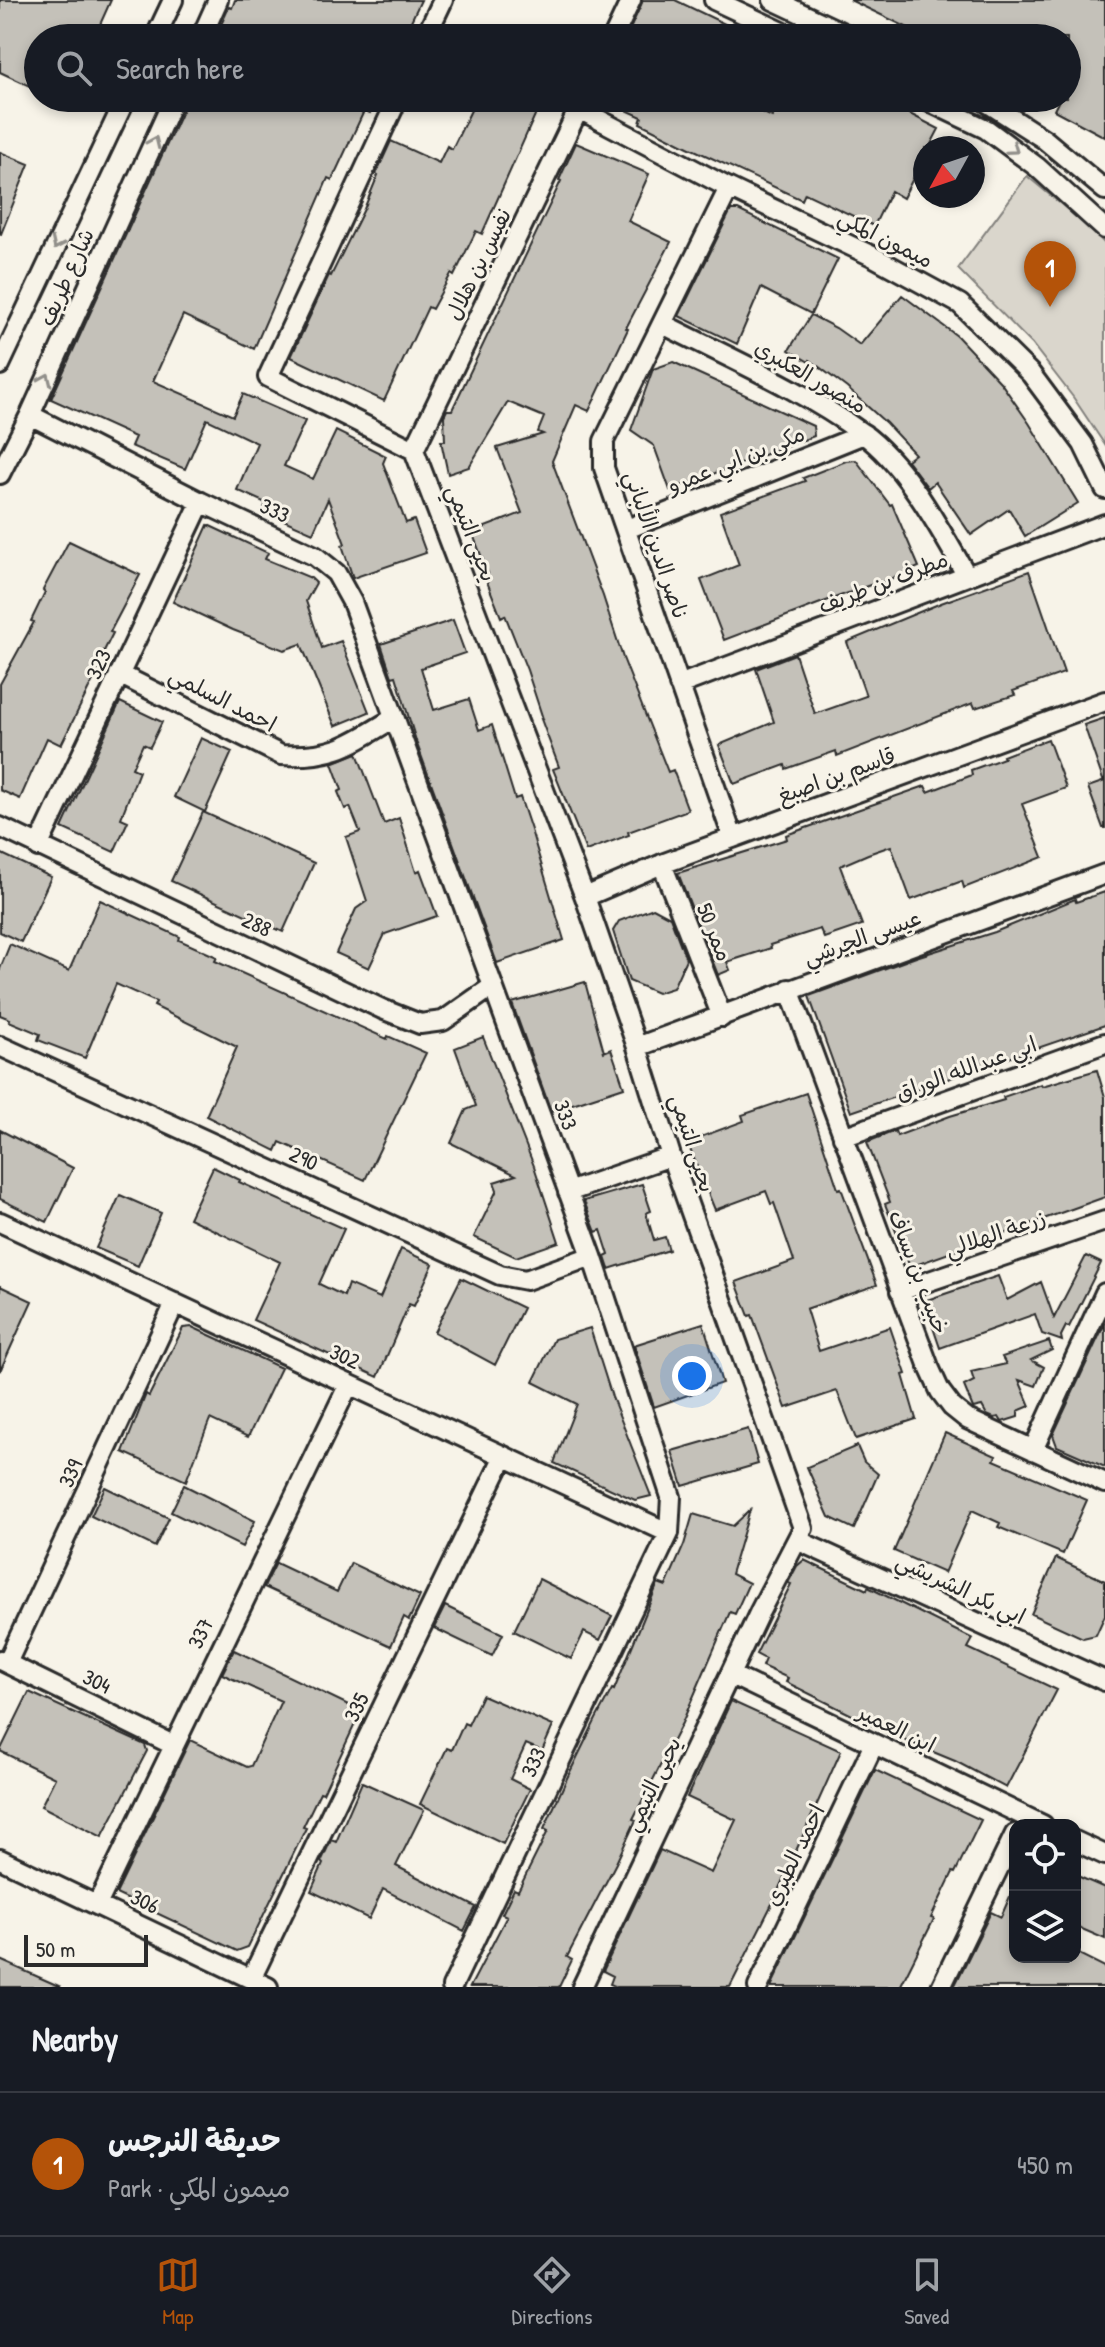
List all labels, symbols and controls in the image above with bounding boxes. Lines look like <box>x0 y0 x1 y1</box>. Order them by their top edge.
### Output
search box <box>24 24 1081 112</box>
icon: search <box>52 46 96 90</box>
text: Search here <box>116 48 244 88</box>
one-way arrow <box>144 136 160 151</box>
north arrow <box>913 136 985 208</box>
one-way arrow <box>1004 140 1019 154</box>
street label: ميمون المكي <box>831 201 939 279</box>
street label: نفيس بن هلال <box>438 203 518 325</box>
street label: شارع طريف <box>31 223 102 331</box>
one-way arrow <box>51 236 67 251</box>
pin: 1 <box>1024 241 1076 307</box>
street label: منصور العكبري <box>748 332 873 422</box>
one-way arrow <box>37 373 53 387</box>
street label: مكي بن ابي عمرو <box>661 418 811 506</box>
street label: ناصر الدين الألباني <box>613 467 696 625</box>
street label: يحيى التيمي <box>435 480 504 588</box>
street label: 333 <box>255 490 295 530</box>
street label: مطرف بن طريف <box>814 543 952 621</box>
street label: 323 <box>78 644 118 684</box>
street label: احمد السلمي <box>162 659 282 743</box>
street label: قاسم بن اصبغ <box>773 740 900 812</box>
street label: ممر 50 <box>690 899 740 965</box>
street label: عيسى الجرشي <box>799 902 927 977</box>
street label: 288 <box>237 904 277 944</box>
street label: ابي عبدالله الوراق <box>891 1029 1042 1112</box>
street label: يحيى التيمي <box>658 1090 723 1197</box>
street label: 333 <box>547 1096 585 1134</box>
street label: 290 <box>285 1138 323 1178</box>
street label: زرعة الهلالي <box>941 1202 1051 1269</box>
street label: خبيب بن يساف <box>882 1206 956 1338</box>
street label: 302 <box>325 1336 366 1376</box>
your location <box>672 1356 712 1396</box>
street label: 339 <box>51 1454 89 1492</box>
street label: ابي بكر الشريشي <box>889 1545 1031 1636</box>
street label: 337 <box>180 1613 220 1653</box>
street label: 304 <box>78 1661 116 1701</box>
street label: 335 <box>336 1687 376 1727</box>
street label: ابن العمير <box>851 1695 941 1760</box>
street label: يحيى التيمي <box>616 1732 692 1838</box>
street label: 333 <box>513 1742 553 1782</box>
street label: احمد الطبري <box>756 1799 833 1912</box>
map controls <box>1009 1819 1081 1963</box>
button: locate <box>1009 1819 1081 1891</box>
street label: 306 <box>126 1881 165 1921</box>
button: layers <box>1009 1891 1081 1963</box>
scale bar <box>24 1931 148 1967</box>
text: 50 m <box>36 1934 75 1964</box>
text: Nearby <box>32 2016 118 2062</box>
text: حديقة النرجس <box>108 2120 281 2160</box>
text: 1 <box>53 2147 63 2182</box>
text: 450 m <box>1017 2147 1073 2182</box>
text: Park · ميمون المكي <box>108 2170 290 2205</box>
tab: Map <box>156 2253 200 2331</box>
tab: Directions <box>512 2253 593 2331</box>
tab: Saved <box>904 2253 949 2331</box>

